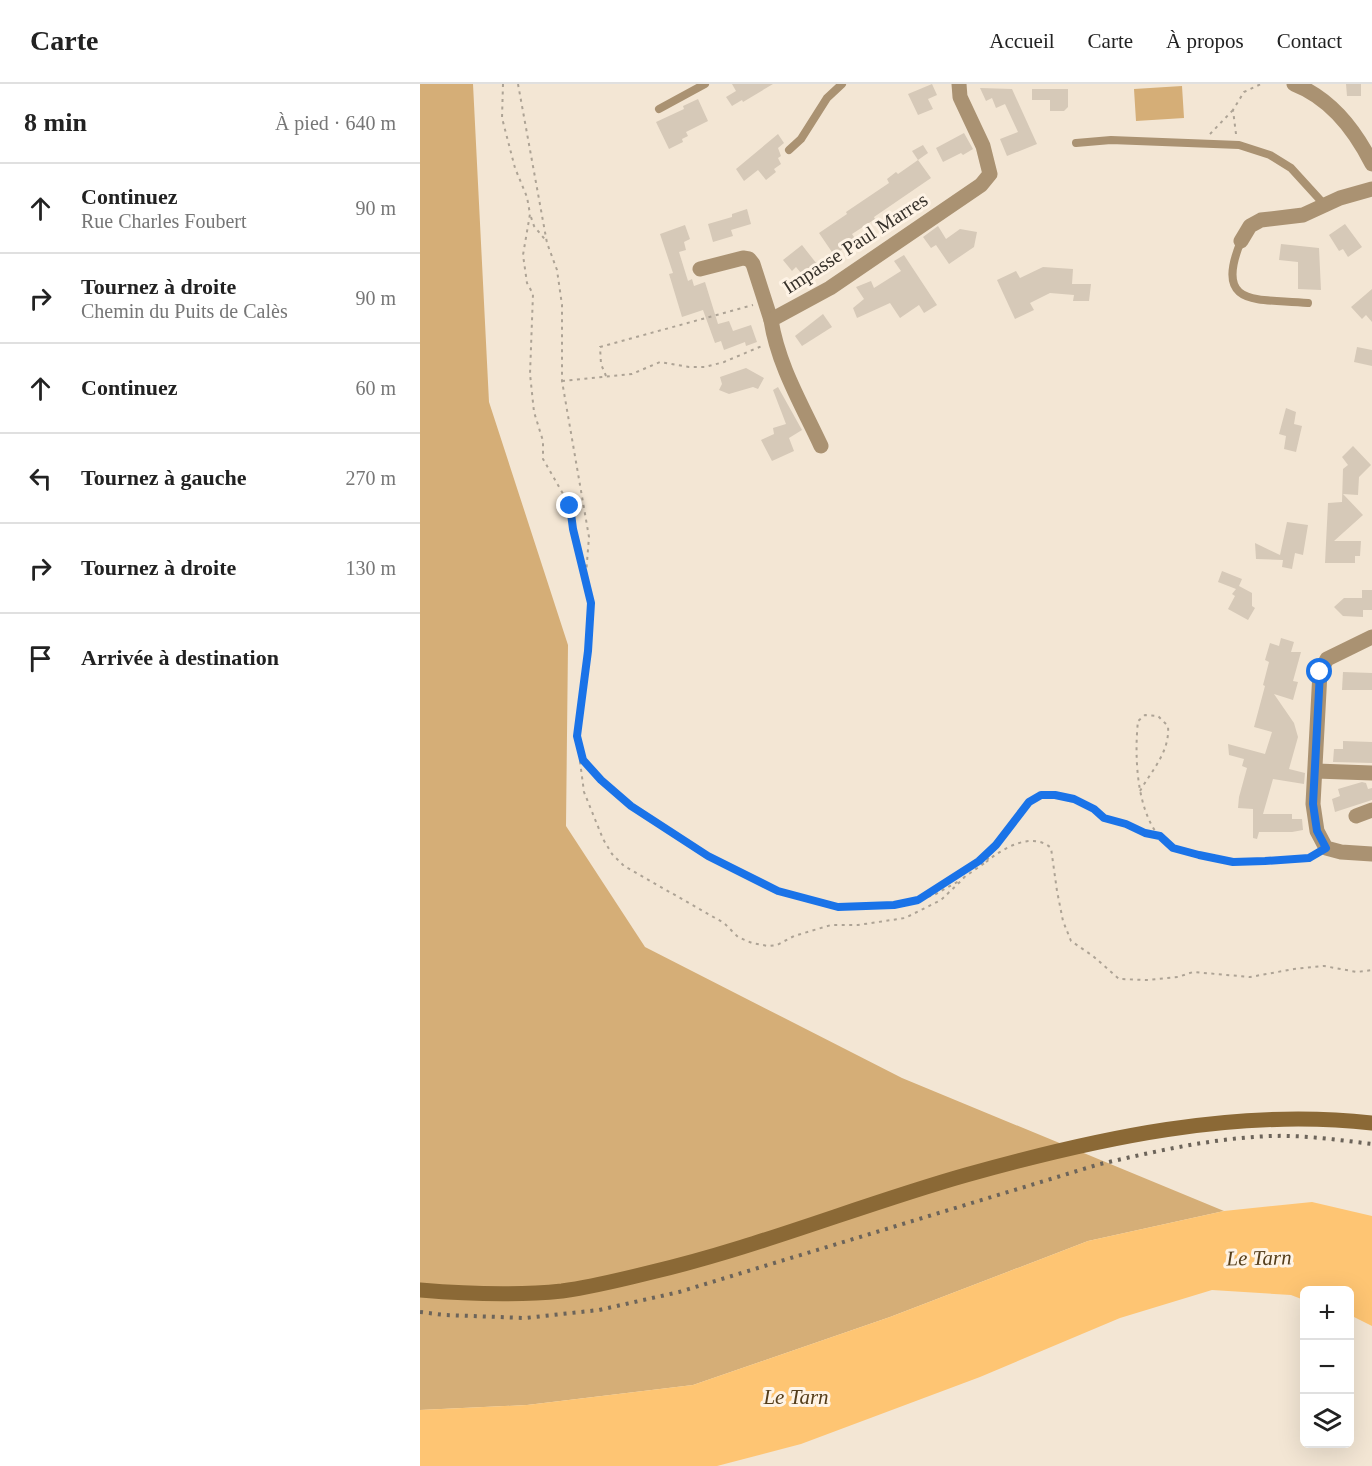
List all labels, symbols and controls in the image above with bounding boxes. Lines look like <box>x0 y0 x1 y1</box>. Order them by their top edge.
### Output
text: Carte <box>30 25 98 56</box>
text: Accueil <box>989 29 1055 53</box>
text: Carte <box>1088 29 1133 53</box>
text: À propos <box>1166 29 1244 53</box>
text: Contact <box>1277 29 1342 53</box>
text: 8 min <box>24 108 87 137</box>
text: À pied · 640 m <box>275 112 396 134</box>
text: Continuez <box>81 184 178 209</box>
street label: Impasse Paul Marres <box>779 188 932 299</box>
icon: ahead <box>24 192 57 225</box>
text: 90 m <box>355 197 396 219</box>
text: Rue Charles Foubert <box>81 210 247 232</box>
text: Tournez à droite <box>81 274 236 299</box>
icon: right <box>24 282 57 315</box>
text: 90 m <box>355 287 396 309</box>
text: Chemin du Puits de Calès <box>81 300 288 322</box>
icon: ahead <box>24 372 57 405</box>
text: Continuez <box>81 375 178 400</box>
text: 60 m <box>355 377 396 399</box>
icon: left <box>24 462 57 495</box>
text: Tournez à gauche <box>81 465 246 490</box>
text: 270 m <box>345 467 396 489</box>
route end <box>556 492 582 518</box>
icon: right <box>24 552 57 585</box>
text: Tournez à droite <box>81 555 236 580</box>
text: 130 m <box>345 557 396 579</box>
icon: arrive <box>24 642 57 675</box>
text: Arrivée à destination <box>81 645 279 670</box>
route start <box>1306 658 1332 684</box>
water label: Le Tarn <box>1225 1245 1292 1271</box>
map controls <box>1300 1286 1354 1448</box>
button: + <box>1300 1286 1354 1340</box>
button: − <box>1300 1340 1354 1394</box>
water label: Le Tarn <box>762 1385 829 1409</box>
button: layers <box>1300 1394 1354 1448</box>

